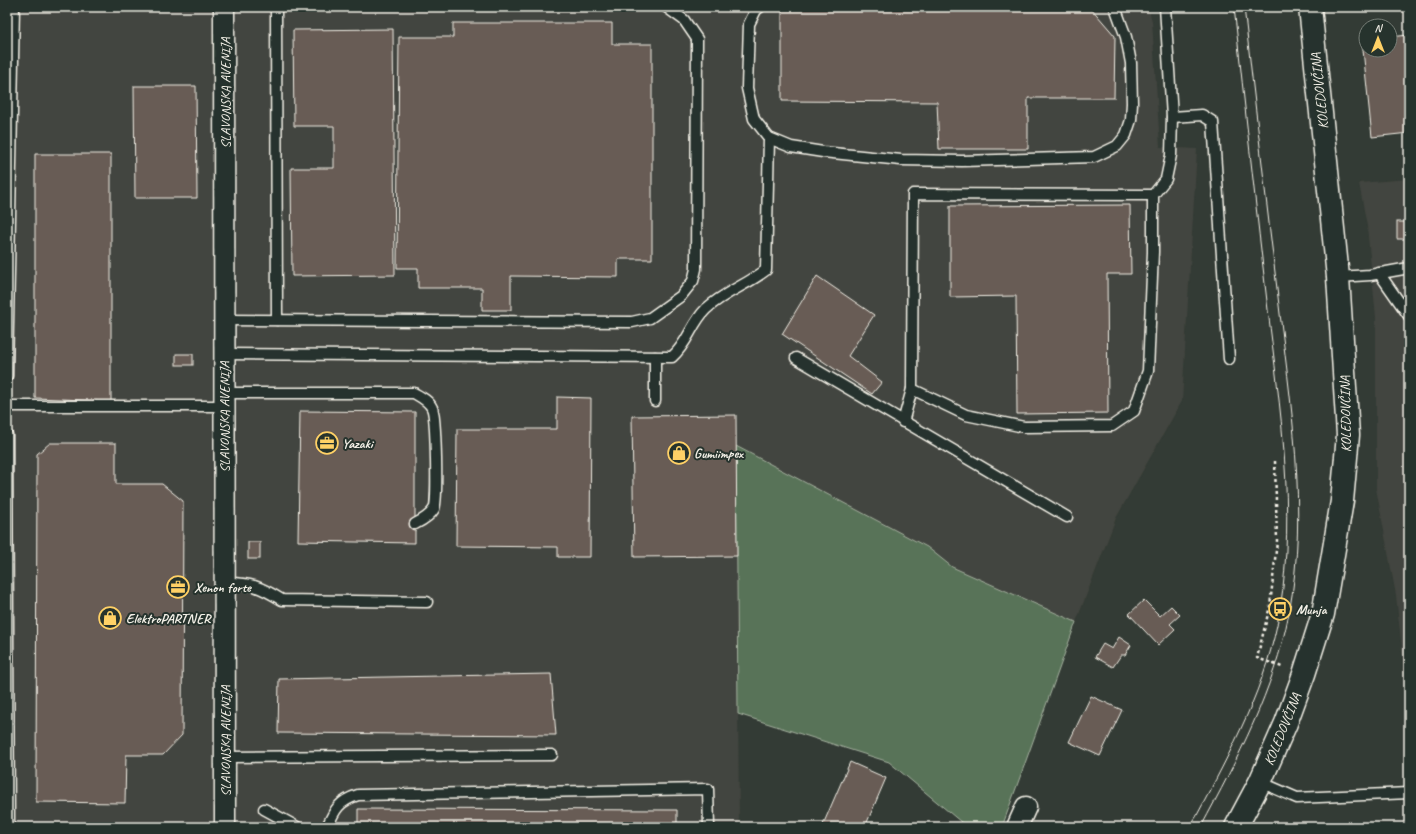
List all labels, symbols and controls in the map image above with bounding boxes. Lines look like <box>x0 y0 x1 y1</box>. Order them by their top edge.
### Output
north arrow <box>1358 18 1398 58</box>
text: N <box>1375 21 1384 35</box>
street label: SLAVONSKA AVENIJA <box>217 37 234 148</box>
street label: KOLEDOVČINA <box>1307 51 1332 130</box>
street label: SLAVONSKA AVENIJA <box>216 361 233 472</box>
street label: KOLEDOVČINA <box>1336 375 1355 452</box>
office icon: Yazaki <box>314 430 340 456</box>
place label: Yazaki <box>342 435 375 452</box>
shop icon: Gumiimpex <box>666 440 692 466</box>
place label: Gumiimpex <box>694 445 744 462</box>
office icon: Xenon forte <box>165 574 191 600</box>
place label: Xenon forte <box>194 579 252 596</box>
bus stop icon: Munja <box>1267 596 1293 622</box>
place label: Munja <box>1296 601 1328 618</box>
shop icon: ElektroPARTNER <box>97 605 123 631</box>
place label: ElektroPARTNER <box>126 610 212 627</box>
street label: SLAVONSKA AVENIJA <box>217 685 234 796</box>
street label: KOLEDOVČINA <box>1260 690 1305 768</box>

